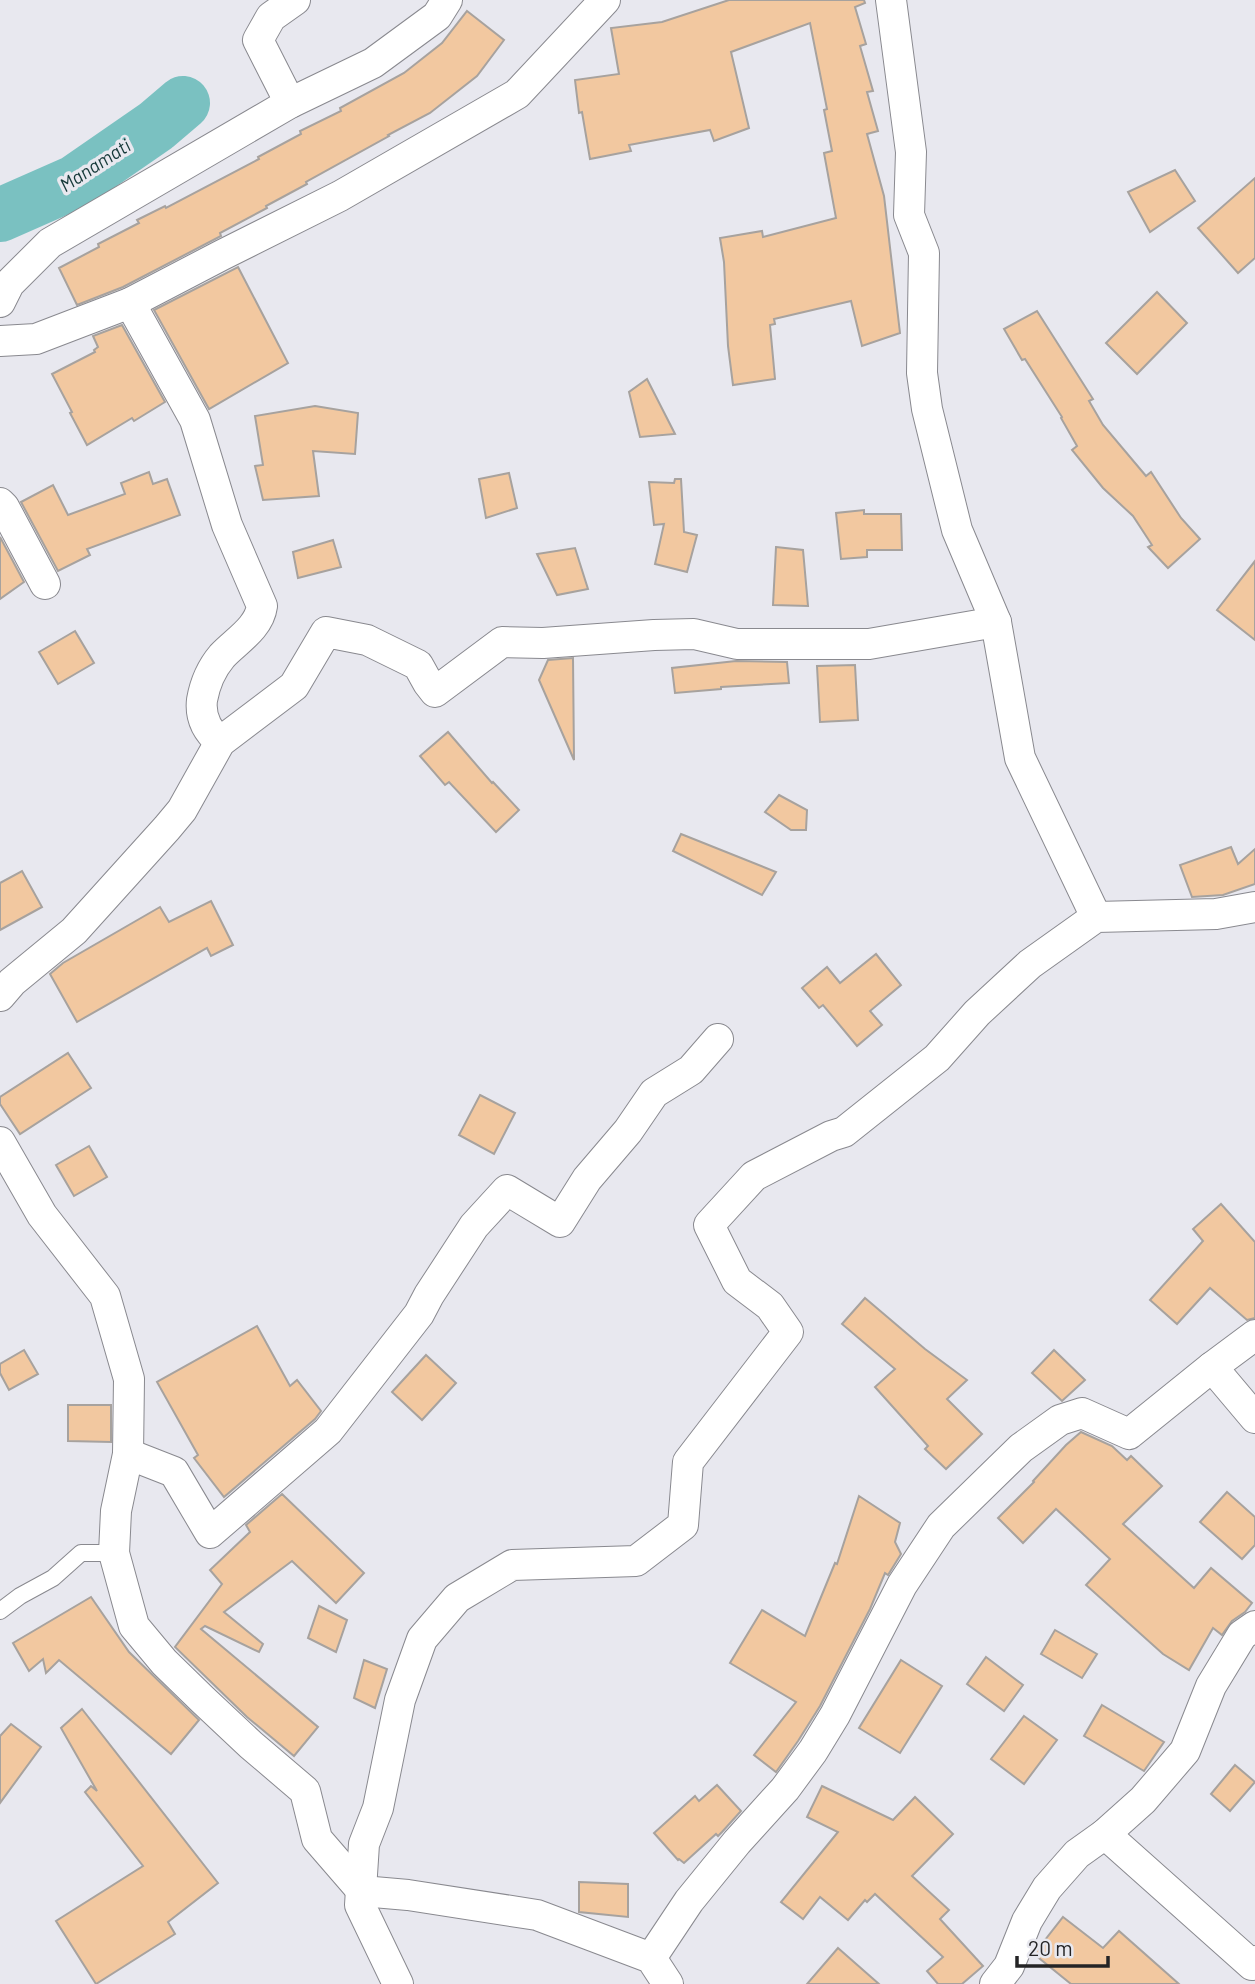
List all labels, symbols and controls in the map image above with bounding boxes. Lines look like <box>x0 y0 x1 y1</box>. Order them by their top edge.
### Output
water label: Manamati <box>55 133 135 196</box>
scale bar <box>1017 1924 1108 1968</box>
text: 20 m <box>1028 1935 1073 1960</box>

